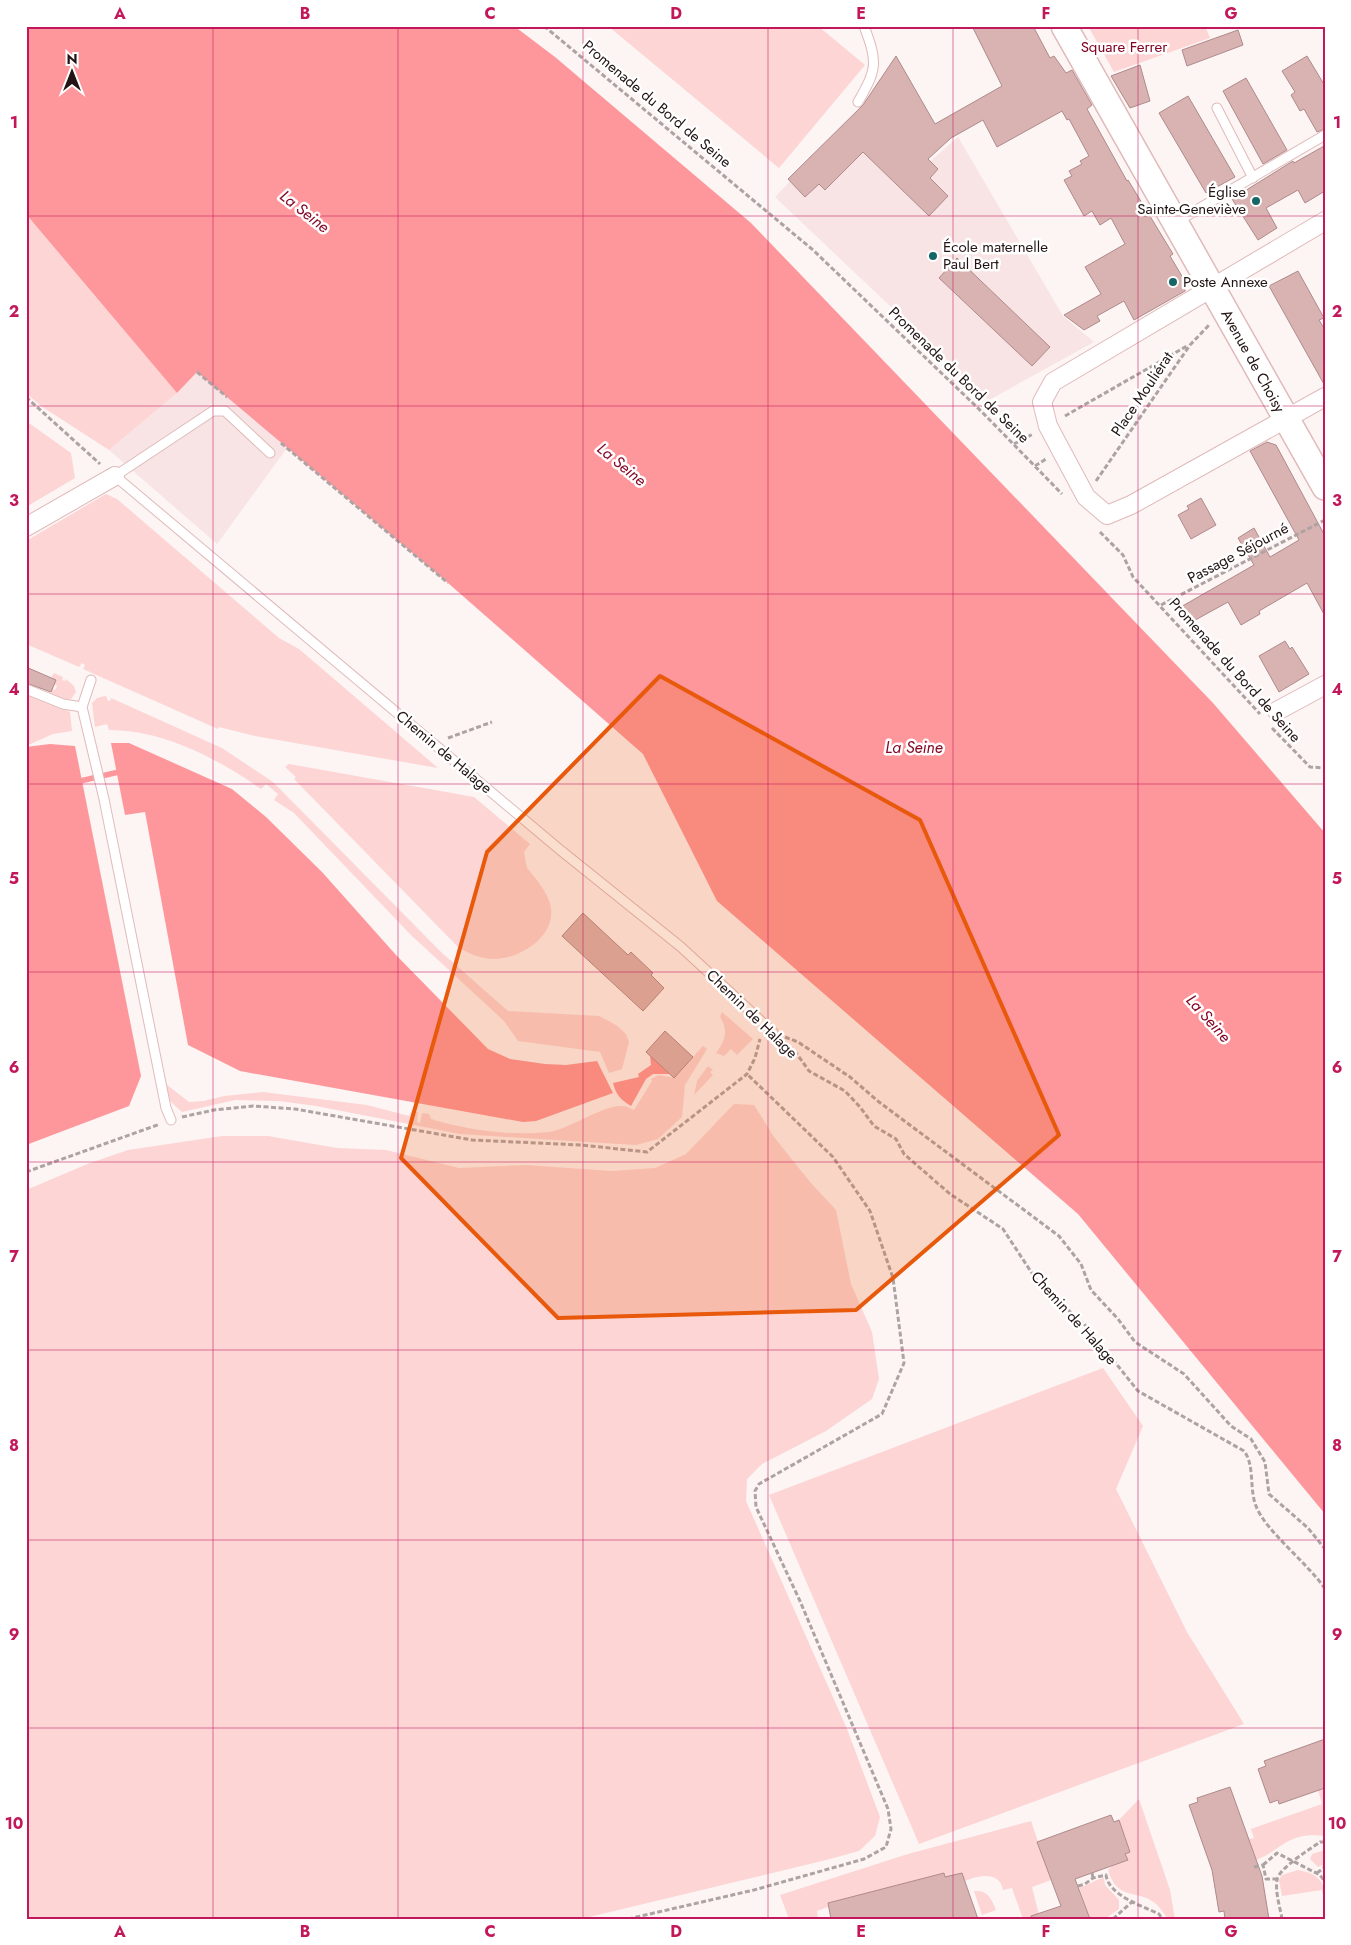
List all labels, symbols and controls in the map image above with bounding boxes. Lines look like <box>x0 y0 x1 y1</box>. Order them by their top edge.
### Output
text: A <box>113 2 126 25</box>
text: B <box>300 2 310 25</box>
text: C <box>484 2 496 25</box>
text: D <box>670 2 682 25</box>
text: E <box>856 2 866 25</box>
text: F <box>1042 2 1050 25</box>
text: G <box>1224 2 1238 25</box>
street label: Promenade du Bord de Seine <box>578 35 736 173</box>
park label: Square Ferrer <box>1081 36 1168 58</box>
north arrow <box>48 48 98 98</box>
text: N <box>66 49 78 69</box>
text: 1 <box>10 111 18 134</box>
text: 1 <box>1333 111 1341 134</box>
place label: Église Sainte-Geneviève <box>1137 181 1246 220</box>
water label: La Seine <box>275 185 334 238</box>
marker: Église Sainte-Geneviève <box>1250 195 1262 207</box>
place label: École maternelle Paul Bert <box>943 236 1048 275</box>
marker: École maternelle Paul Bert <box>927 250 939 262</box>
place label: Poste Annexe <box>1183 271 1268 293</box>
marker: Poste Annexe <box>1167 276 1179 288</box>
text: 2 <box>9 300 19 323</box>
text: 2 <box>1332 300 1342 323</box>
street label: Promenade du Bord de Seine <box>884 302 1035 448</box>
street label: Avenue de Choisy <box>1216 305 1291 417</box>
street label: Place Mouliérat <box>1106 347 1179 441</box>
water label: La Seine <box>592 437 651 491</box>
text: 3 <box>9 489 19 512</box>
text: 3 <box>1332 489 1342 512</box>
street label: Passage Séjourné <box>1184 517 1293 589</box>
street label: Promenade du Bord de Seine <box>1164 593 1306 747</box>
text: 4 <box>8 678 20 701</box>
text: 4 <box>1331 678 1343 701</box>
street label: Chemin de Halage <box>391 705 497 799</box>
water label: La Seine <box>885 736 943 759</box>
text: 5 <box>9 867 19 890</box>
text: 5 <box>1332 867 1342 890</box>
street label: Chemin de Halage <box>701 965 803 1064</box>
water label: La Seine <box>1181 989 1236 1047</box>
text: 6 <box>9 1056 19 1079</box>
text: 6 <box>1332 1056 1342 1079</box>
text: 7 <box>9 1245 19 1268</box>
text: 7 <box>1332 1245 1342 1268</box>
street label: Chemin de Halage <box>1026 1266 1122 1370</box>
text: 8 <box>9 1434 19 1457</box>
text: 8 <box>1332 1434 1342 1457</box>
text: 9 <box>9 1623 19 1646</box>
text: 9 <box>1332 1623 1342 1646</box>
text: 10 <box>5 1812 23 1835</box>
text: 10 <box>1328 1812 1346 1835</box>
text: A <box>113 1920 126 1943</box>
text: B <box>300 1920 310 1943</box>
text: C <box>484 1920 496 1943</box>
text: D <box>670 1920 682 1943</box>
text: E <box>856 1920 866 1943</box>
text: F <box>1042 1920 1050 1943</box>
text: G <box>1224 1920 1238 1943</box>

